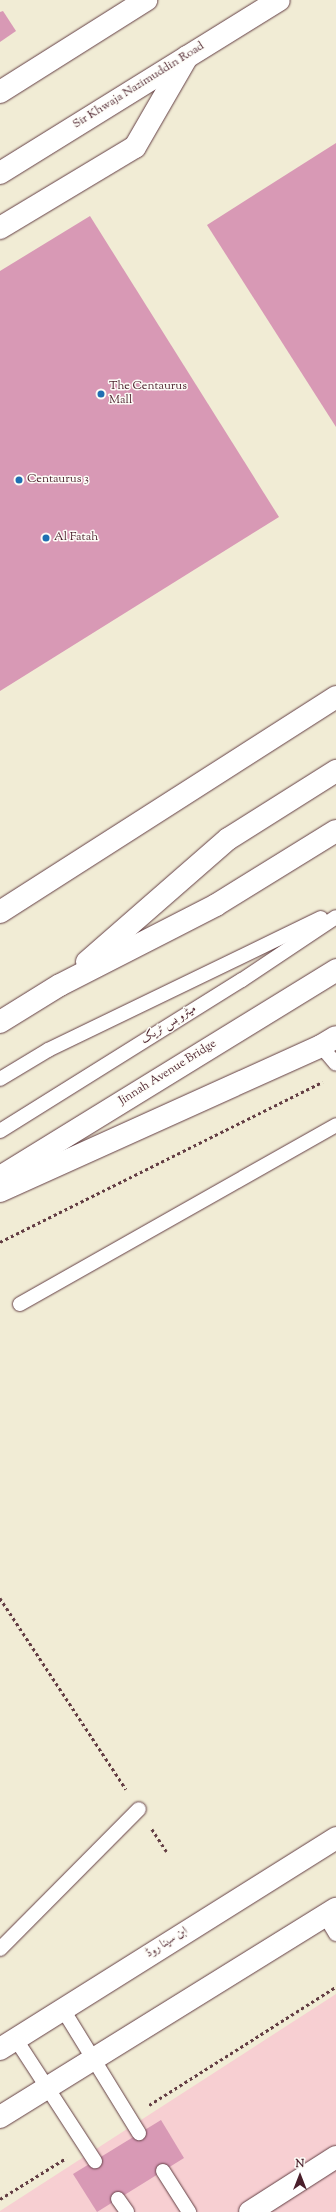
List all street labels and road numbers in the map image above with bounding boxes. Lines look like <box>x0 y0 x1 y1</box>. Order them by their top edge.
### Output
street label: Sir Khwaja Nazimuddin Road <box>71 40 207 132</box>
street label: میٹرو بس ٹریک <box>138 1002 200 1048</box>
street label: Jinnah Avenue Bridge <box>117 1037 219 1109</box>
street label: ابن سینا روڈ <box>143 1924 191 1962</box>

